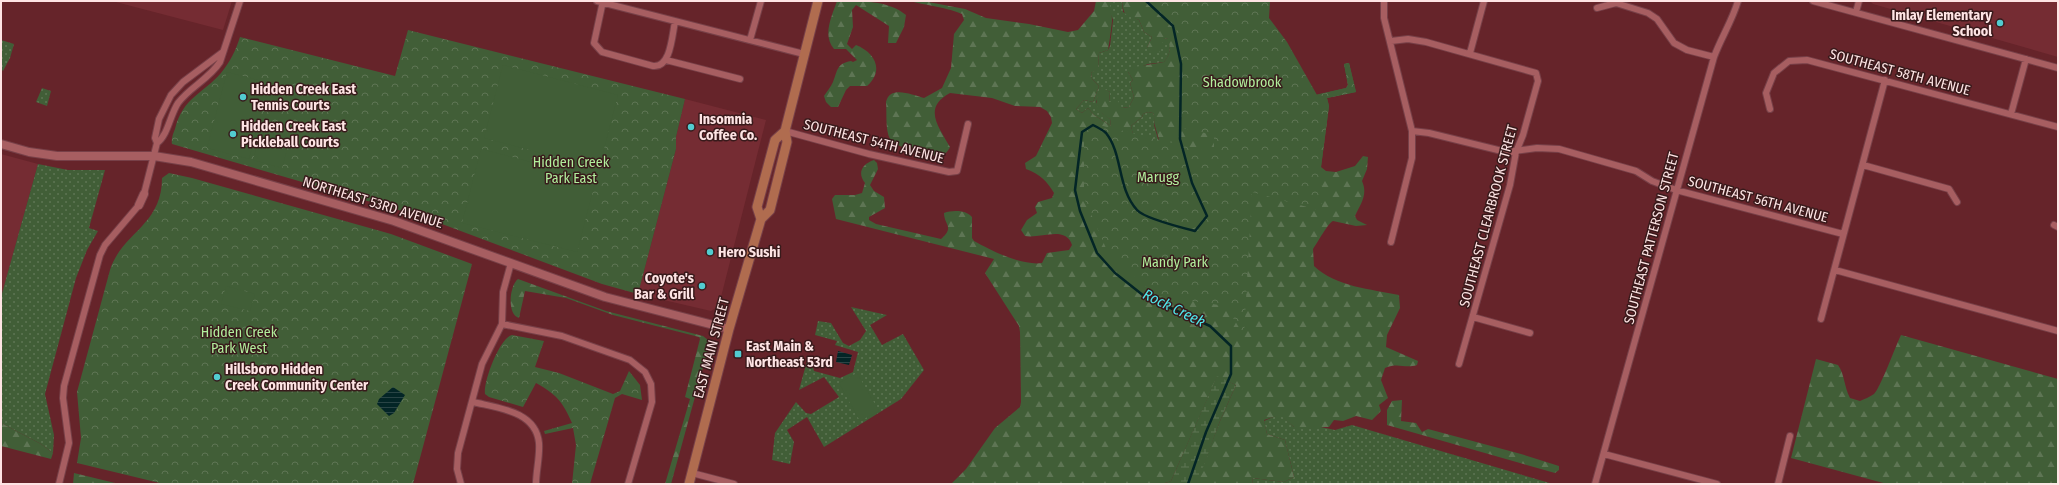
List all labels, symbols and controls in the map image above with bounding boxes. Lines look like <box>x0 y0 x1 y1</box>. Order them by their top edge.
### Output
place label: Imlay Elementary School <box>1891 7 1992 40</box>
marker: Imlay Elementary School <box>1995 18 2005 28</box>
street label: SOUTHEAST 58TH AVENUE <box>1828 46 1972 100</box>
park label: Shadowbrook <box>1203 74 1282 91</box>
place label: Hidden Creek East Tennis Courts <box>251 81 357 114</box>
marker: Hidden Creek East Tennis Courts <box>238 92 248 102</box>
place label: Insomnia Coffee Co. <box>699 111 757 144</box>
street label: SOUTHEAST 54TH AVENUE <box>802 116 946 167</box>
place label: Hidden Creek East Pickleball Courts <box>241 118 347 151</box>
marker: Insomnia Coffee Co. <box>686 122 696 132</box>
street label: SOUTHEAST CLEARBROOK STREET <box>1456 123 1521 309</box>
marker: Hidden Creek East Pickleball Courts <box>228 129 238 139</box>
street label: SOUTHEAST PATTERSON STREET <box>1620 150 1683 326</box>
park label: Hidden Creek Park East <box>533 154 610 187</box>
park label: Marugg <box>1137 169 1180 186</box>
street label: NORTHEAST 53RD AVENUE <box>301 173 445 232</box>
street label: SOUTHEAST 56TH AVENUE <box>1686 173 1830 226</box>
place label: Hero Sushi <box>718 244 781 261</box>
marker: Hero Sushi <box>705 247 715 257</box>
park label: Mandy Park <box>1142 254 1209 271</box>
place label: Coyote's Bar & Grill <box>634 270 694 303</box>
marker: Coyote's Bar & Grill <box>697 281 707 291</box>
water label: Rock Creek <box>1140 285 1208 331</box>
street label: EAST MAIN STREET <box>690 295 733 400</box>
park label: Hidden Creek Park West <box>201 324 278 357</box>
place label: East Main & Northeast 53rd <box>746 338 833 371</box>
marker: East Main & Northeast 53rd <box>733 349 743 359</box>
place label: Hillsboro Hidden Creek Community Center <box>225 361 369 394</box>
marker: Hillsboro Hidden Creek Community Center <box>212 372 222 382</box>

